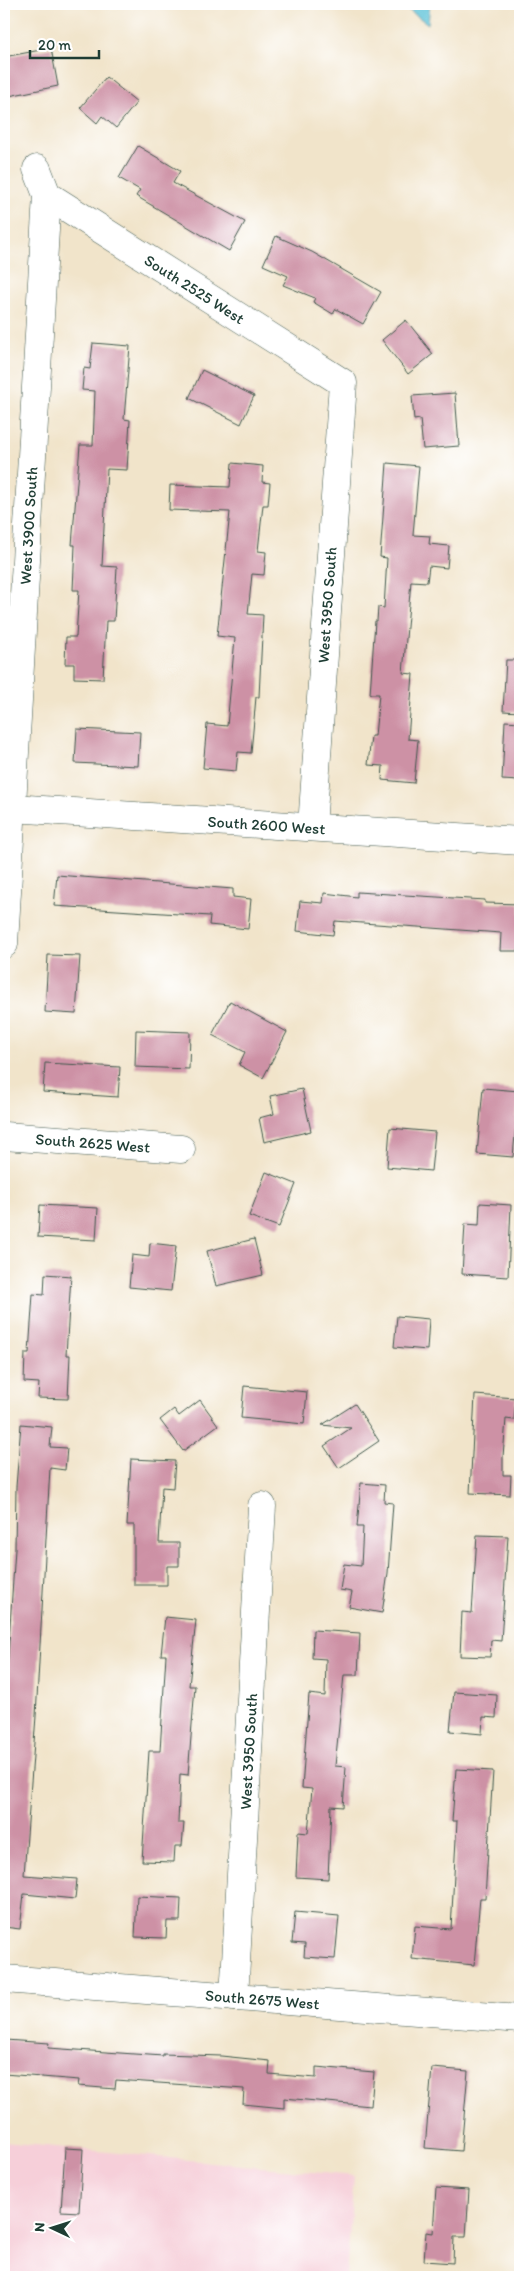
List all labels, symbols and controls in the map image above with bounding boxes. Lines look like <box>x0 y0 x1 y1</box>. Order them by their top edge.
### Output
scale bar <box>30 28 99 60</box>
text: 20 m <box>38 36 72 54</box>
street label: South 2525 West <box>141 250 248 328</box>
street label: West 3900 South <box>15 466 41 585</box>
street label: West 3950 South <box>313 546 341 664</box>
street label: South 2600 West <box>207 811 326 838</box>
street label: South 2625 West <box>35 1129 151 1156</box>
street label: West 3950 South <box>235 1693 261 1810</box>
street label: South 2675 West <box>204 1985 320 2013</box>
north arrow <box>28 2204 78 2254</box>
text: N <box>31 2222 48 2232</box>

